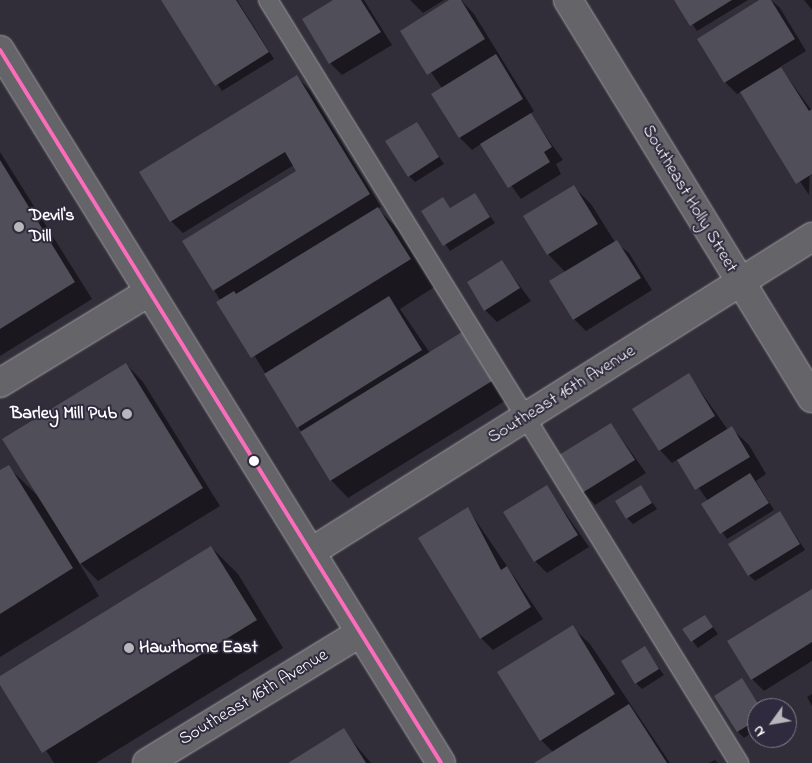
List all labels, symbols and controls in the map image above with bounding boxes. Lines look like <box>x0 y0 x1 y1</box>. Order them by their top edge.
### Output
street label: Southeast Holly Street <box>636 121 742 277</box>
place label: Devil's Dill <box>29 206 75 248</box>
marker: Devil's Dill <box>13 221 25 233</box>
street label: Southeast 16th Avenue <box>484 341 640 449</box>
place label: Barley Mill Pub <box>10 403 117 425</box>
marker: Barley Mill Pub <box>121 408 133 420</box>
unlabelled marker <box>249 456 259 466</box>
place label: Hawthorne East <box>139 637 258 659</box>
marker: Hawthorne East <box>123 642 135 654</box>
street label: Southeast 16th Avenue <box>176 645 332 751</box>
north arrow <box>747 698 797 748</box>
text: N <box>748 721 771 740</box>

